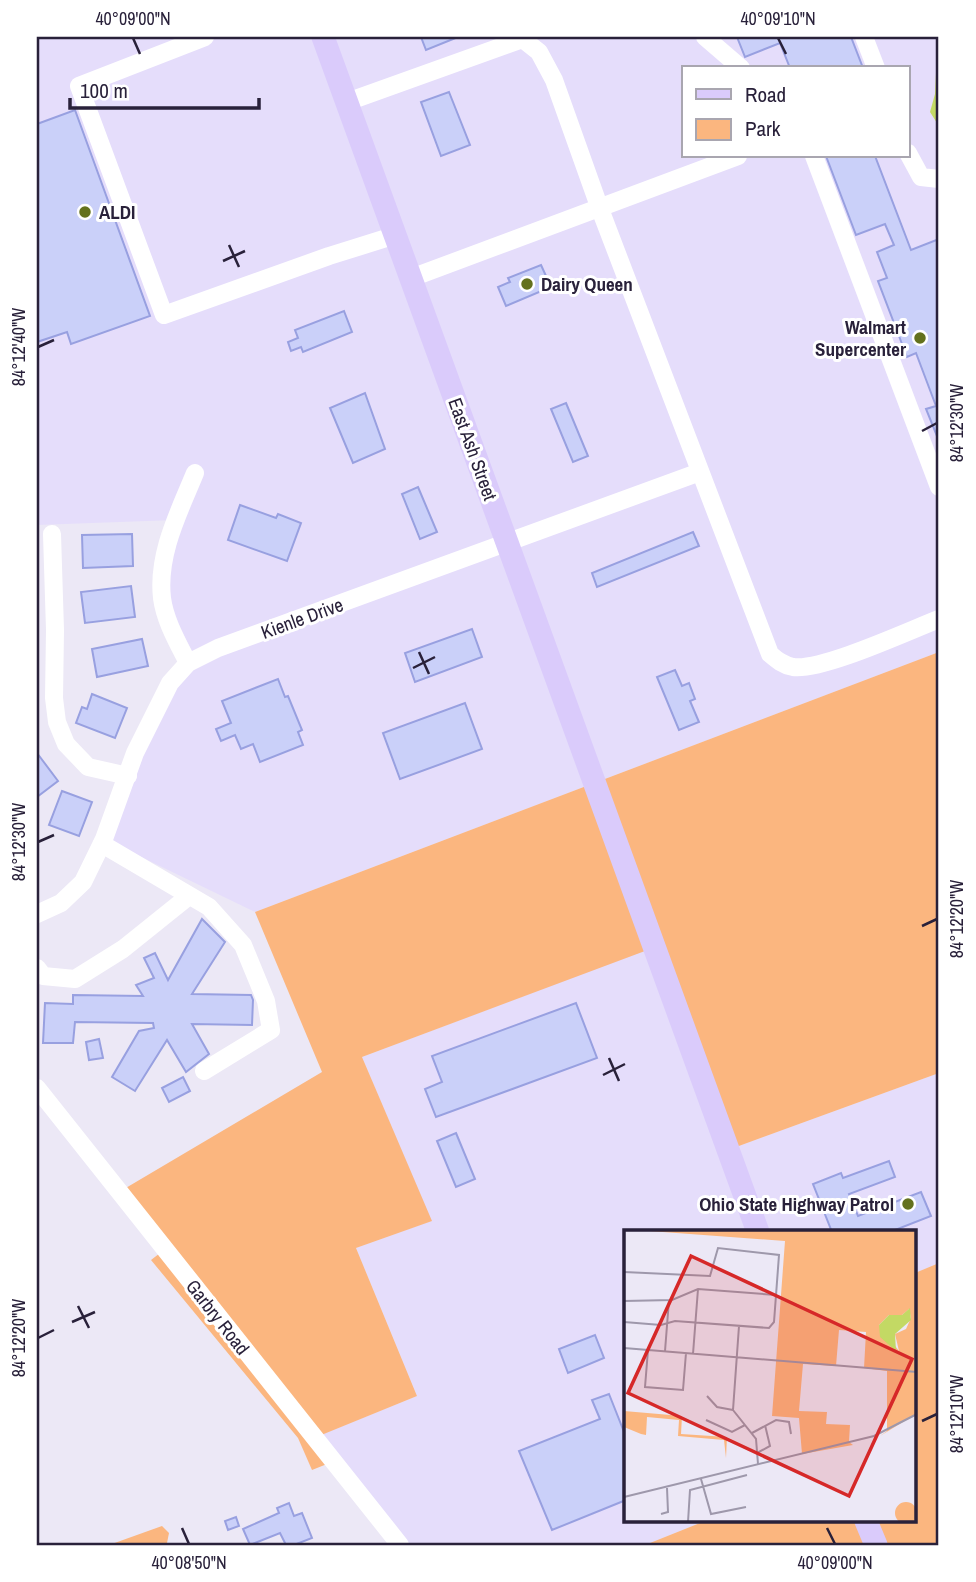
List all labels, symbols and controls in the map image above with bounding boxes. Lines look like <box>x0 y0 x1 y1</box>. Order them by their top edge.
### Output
text: 40°09'00"N <box>95 6 171 31</box>
text: 40°09'10"N <box>740 6 816 31</box>
scale bar <box>70 66 259 110</box>
legend <box>682 66 909 158</box>
text: 100 m <box>80 76 128 105</box>
text: Road <box>745 80 786 109</box>
text: Park <box>745 114 781 143</box>
place label: ALDI <box>99 199 135 225</box>
marker: ALDI <box>77 204 93 220</box>
place label: Dairy Queen <box>541 271 633 297</box>
marker: Dairy Queen <box>519 276 535 292</box>
text: 84°12'40"W <box>6 308 31 386</box>
place label: Walmart Supercenter <box>815 314 906 362</box>
marker: Walmart Supercenter <box>912 330 928 346</box>
text: 84°12'30"W <box>944 384 969 462</box>
street label: East Ash Street <box>442 394 504 505</box>
street label: Kienle Drive <box>257 591 347 645</box>
text: 84°12'30"W <box>6 803 31 881</box>
text: 84°12'20"W <box>944 880 969 958</box>
place label: Ohio State Highway Patrol <box>699 1191 894 1217</box>
marker: Ohio State Highway Patrol <box>900 1196 916 1212</box>
inset map <box>624 1230 916 1522</box>
street label: Garbry Road <box>180 1274 256 1360</box>
text: 84°12'20"W <box>6 1299 31 1377</box>
text: 84°12'10"W <box>944 1375 969 1453</box>
text: 40°08'50"N <box>151 1550 227 1575</box>
text: 40°09'00"N <box>797 1550 873 1575</box>

